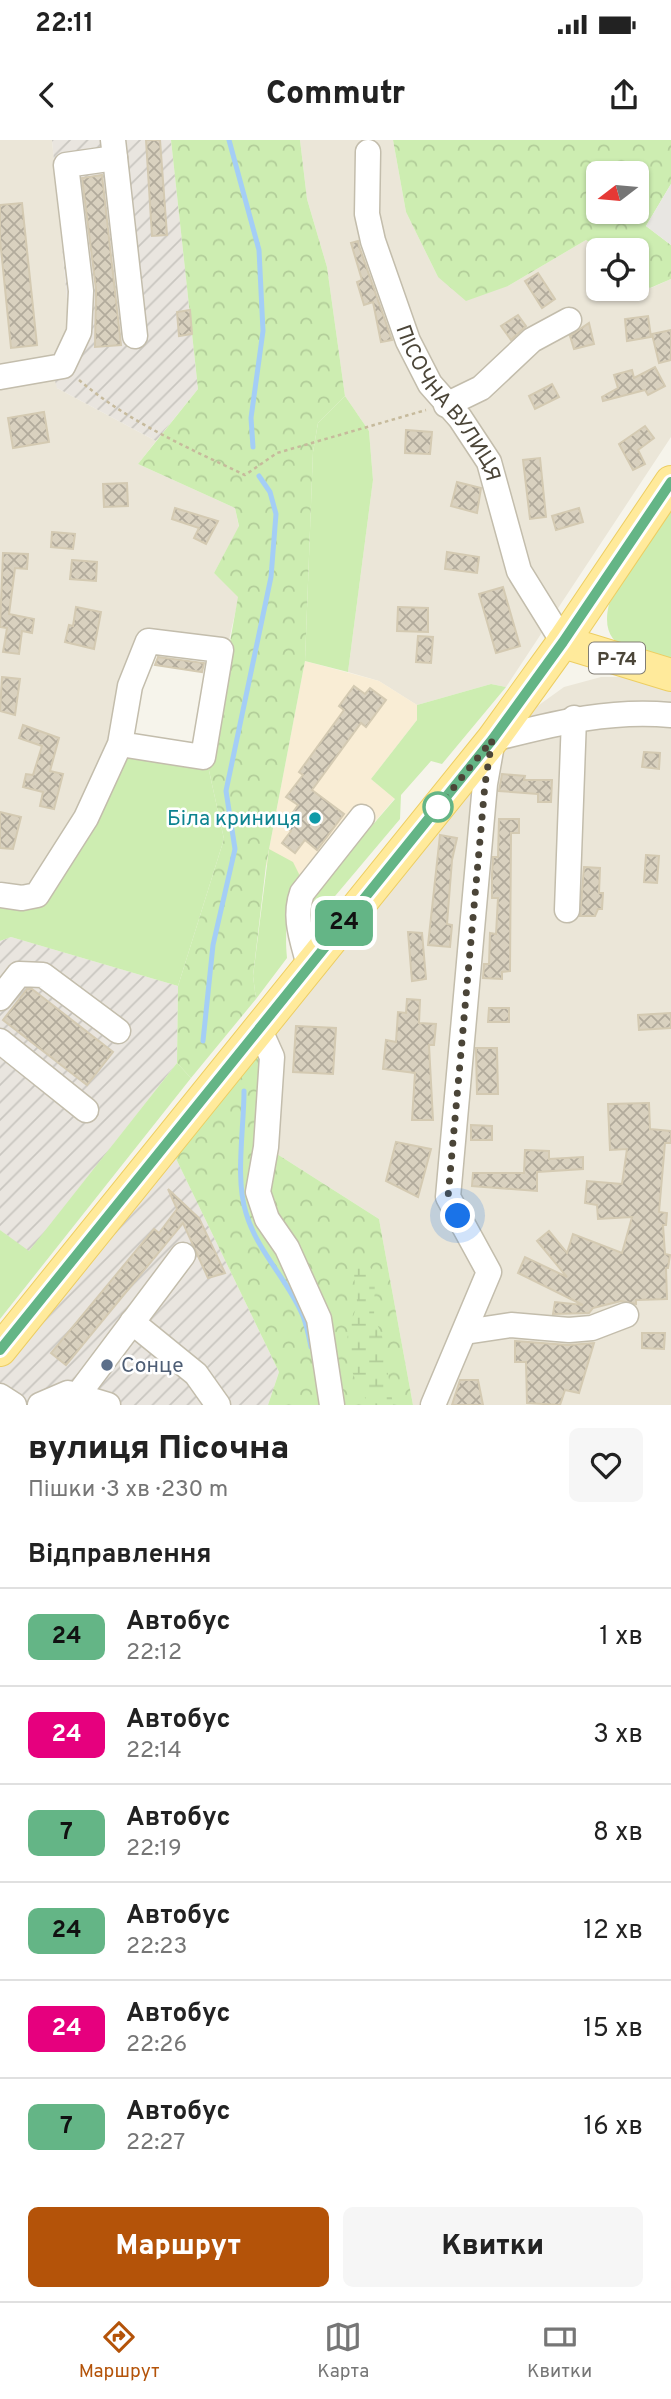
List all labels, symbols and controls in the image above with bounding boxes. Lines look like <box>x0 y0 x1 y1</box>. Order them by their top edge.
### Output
text: 22:11 <box>35 8 94 41</box>
text: Commutr <box>266 75 405 115</box>
icon: back <box>28 76 66 114</box>
icon: share <box>605 76 643 114</box>
north arrow <box>586 161 649 224</box>
map controls <box>586 161 649 301</box>
button: locate <box>586 238 649 301</box>
street label: ПІСОЧНА ВУЛИЦЯ <box>388 321 506 484</box>
road number: Р-74 <box>589 643 645 674</box>
unlabelled marker <box>423 792 453 822</box>
place label: Біла криниця <box>167 806 301 833</box>
marker: Біла криниця <box>307 810 323 826</box>
line badge: 24 <box>312 900 376 946</box>
text: 24 <box>329 908 359 938</box>
your location <box>440 1198 475 1233</box>
place label: Сонце <box>121 1353 183 1380</box>
marker: Сонце <box>99 1357 115 1373</box>
button: heart <box>569 1428 643 1502</box>
text: вулиця Пісочна <box>28 1429 289 1471</box>
text: Пішки · 3 хв · 230 m <box>28 1476 228 1505</box>
text: Відправлення <box>28 1539 211 1572</box>
text: Автобус <box>126 1606 231 1639</box>
text: 1 хв <box>599 1621 643 1654</box>
text: 24 <box>51 1622 82 1652</box>
text: 22:12 <box>126 1639 182 1668</box>
text: Автобус <box>126 1704 231 1737</box>
text: 3 хв <box>593 1719 643 1752</box>
text: 24 <box>51 1720 82 1750</box>
text: 22:14 <box>126 1737 182 1766</box>
text: Автобус <box>126 1802 231 1835</box>
text: 8 хв <box>593 1817 643 1850</box>
text: 7 <box>60 1818 73 1848</box>
text: 22:19 <box>126 1835 182 1864</box>
text: Автобус <box>126 1900 231 1933</box>
text: 12 хв <box>583 1915 643 1948</box>
text: 24 <box>51 1916 82 1946</box>
text: 22:23 <box>126 1933 187 1962</box>
text: Автобус <box>126 1998 231 2031</box>
text: 15 хв <box>583 2013 643 2046</box>
text: 24 <box>51 2014 82 2044</box>
text: 22:26 <box>126 2031 187 2060</box>
text: Автобус <box>126 2096 231 2129</box>
text: 16 хв <box>584 2111 643 2144</box>
text: 7 <box>60 2112 73 2142</box>
text: 22:27 <box>126 2129 185 2158</box>
button: Маршрут <box>28 2207 329 2287</box>
button: Квитки <box>343 2207 643 2287</box>
tab: Маршрут <box>79 2318 160 2384</box>
tab: Карта <box>317 2318 369 2384</box>
tab: Квитки <box>527 2318 592 2384</box>

